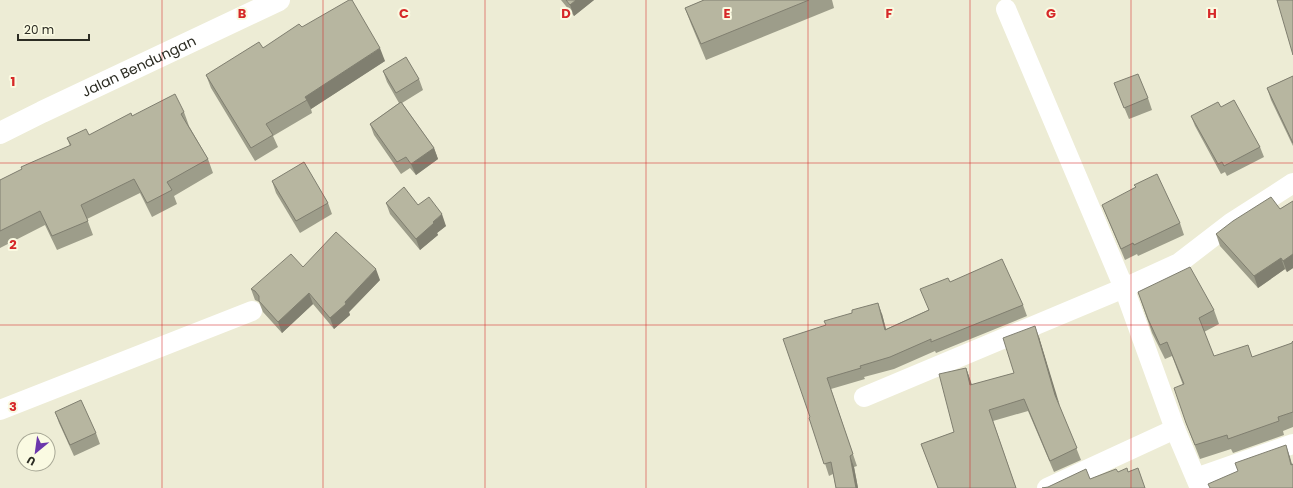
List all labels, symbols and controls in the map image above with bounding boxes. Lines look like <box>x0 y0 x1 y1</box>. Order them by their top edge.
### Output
text: B <box>238 4 247 23</box>
text: C <box>399 4 409 23</box>
text: D <box>561 4 571 23</box>
text: E <box>723 4 731 23</box>
text: F <box>885 4 893 23</box>
text: G <box>1046 4 1056 23</box>
text: H <box>1207 4 1217 23</box>
scale bar <box>18 16 89 42</box>
text: 20 m <box>24 21 54 38</box>
street label: Jalan Bendungan <box>78 31 199 102</box>
text: 1 <box>11 72 15 91</box>
text: 2 <box>9 235 17 254</box>
text: 3 <box>9 397 17 416</box>
north arrow <box>16 432 56 472</box>
text: U <box>24 452 38 470</box>

